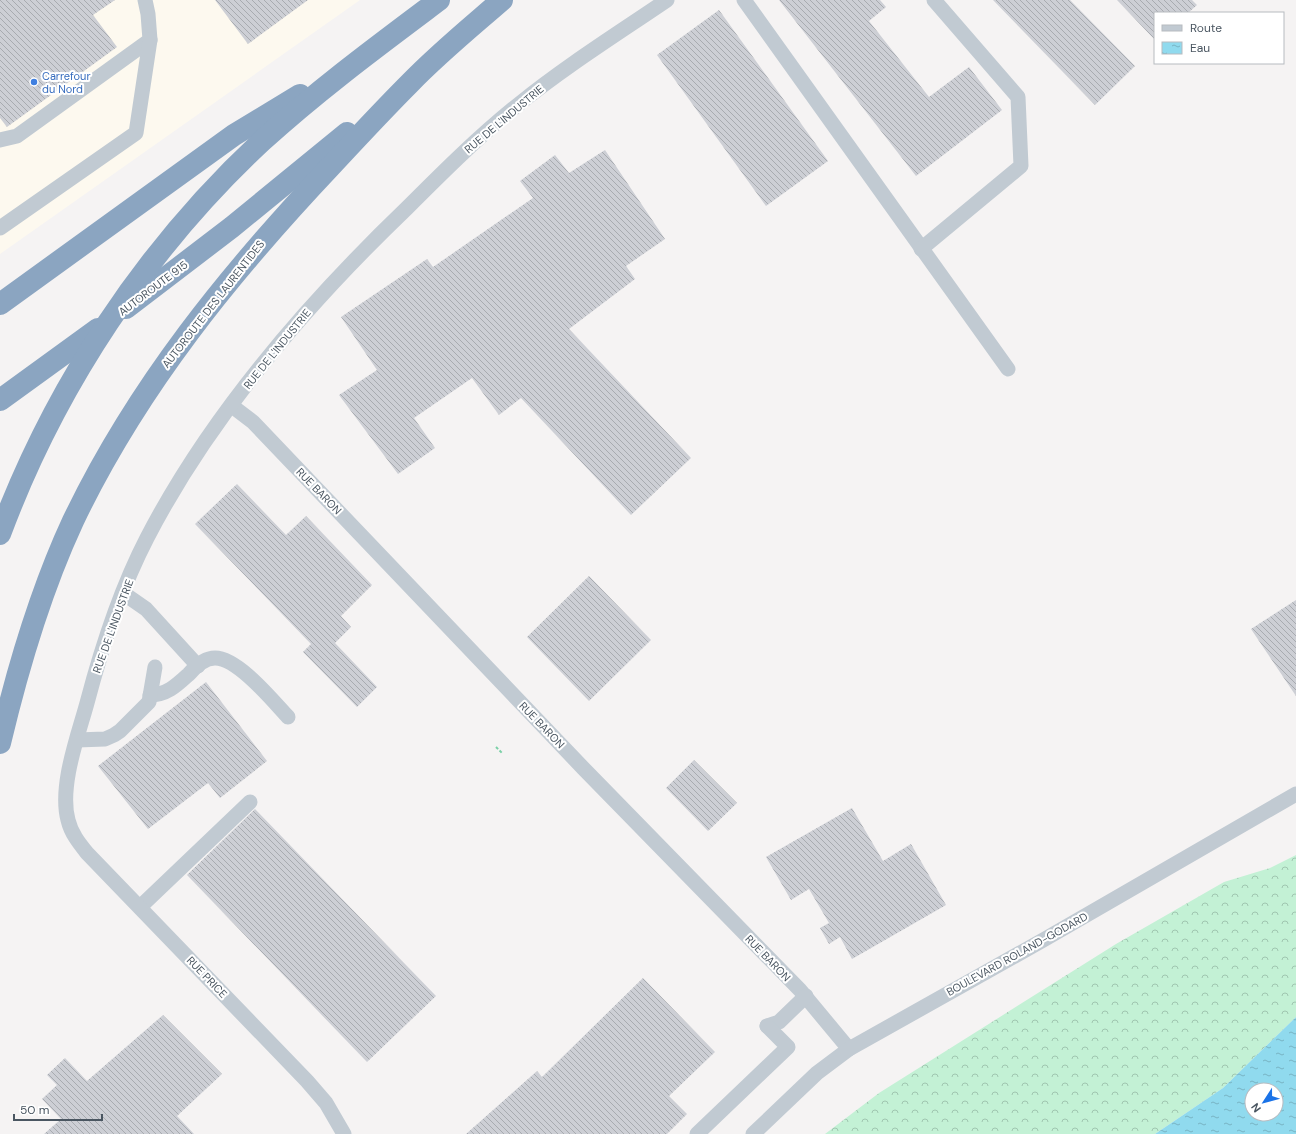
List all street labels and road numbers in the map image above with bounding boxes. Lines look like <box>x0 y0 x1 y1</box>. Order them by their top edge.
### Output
street label: RUE DE L'INDUSTRIE <box>462 82 546 156</box>
street label: AUTOROUTE DES LAURENTIDES <box>159 237 267 371</box>
street label: AUTOROUTE 915 <box>116 257 191 319</box>
street label: RUE DE L'INDUSTRIE <box>240 306 314 392</box>
street label: RUE BARON <box>293 465 345 517</box>
street label: RUE DE L'INDUSTRIE <box>89 577 137 675</box>
street label: RUE BARON <box>516 699 568 751</box>
street label: BOULEVARD ROLAND-GODARD <box>944 909 1091 999</box>
street label: RUE BARON <box>742 932 794 984</box>
street label: RUE PRICE <box>184 953 230 1001</box>

